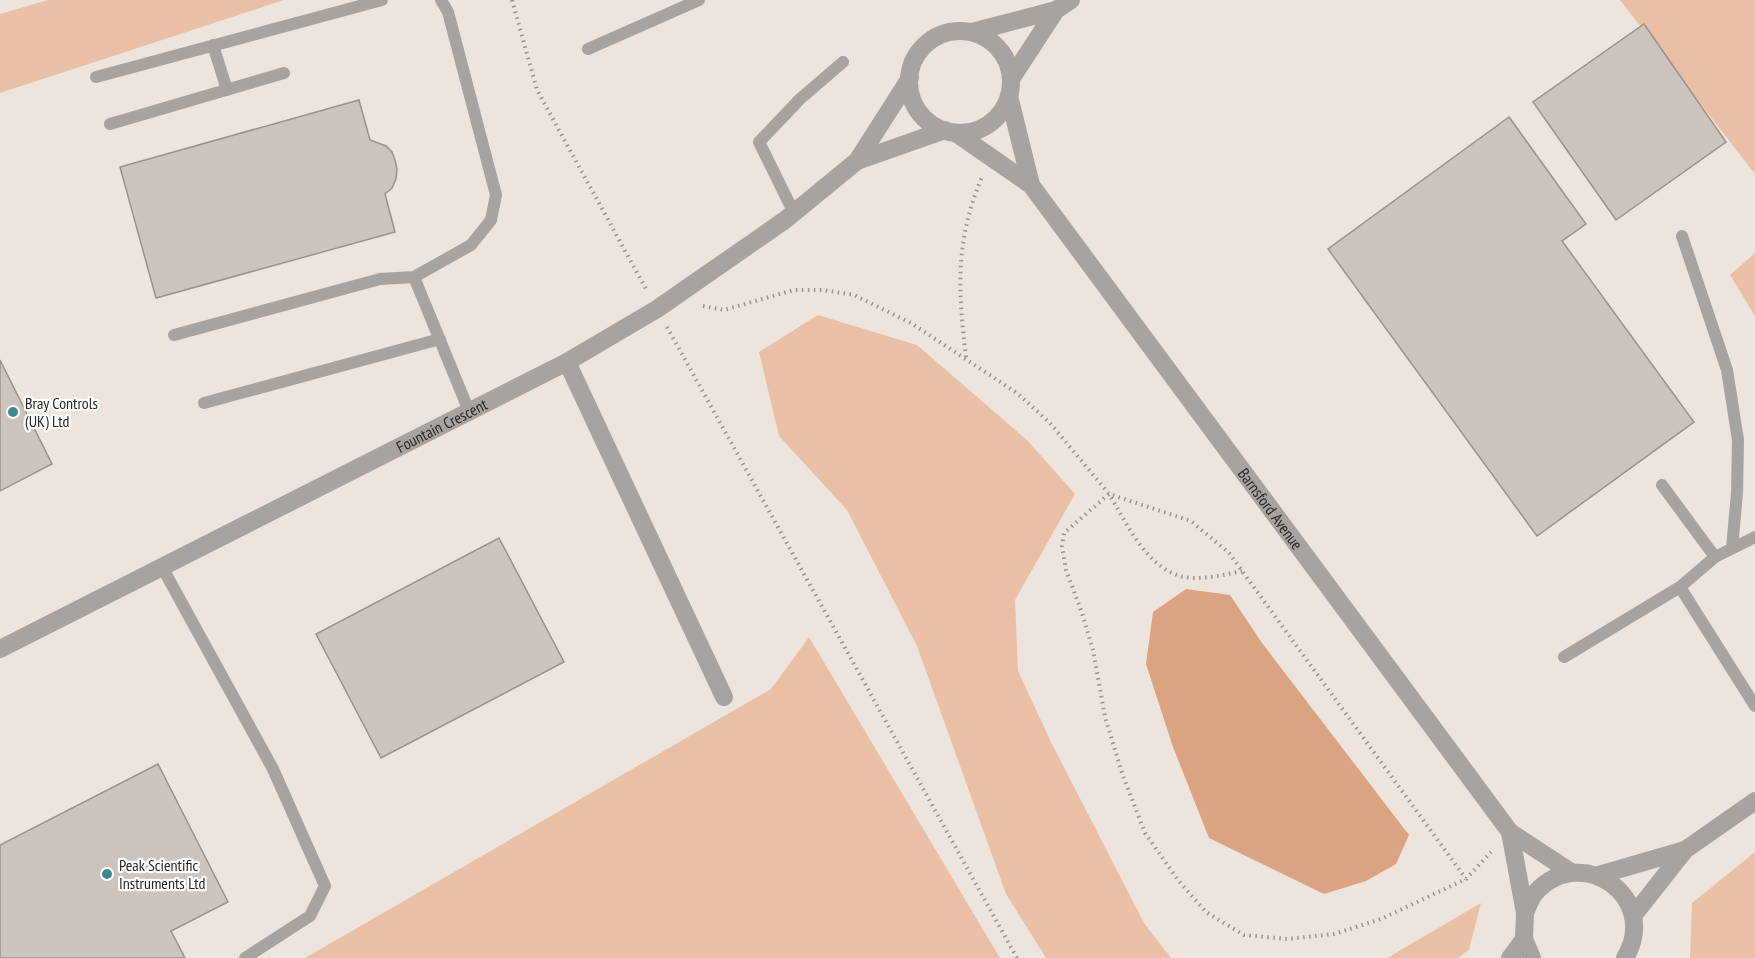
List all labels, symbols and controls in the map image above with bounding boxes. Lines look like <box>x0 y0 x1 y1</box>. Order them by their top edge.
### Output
place label: Bray Controls (UK) Ltd <box>25 393 98 431</box>
street label: Fountain Crescent <box>393 394 491 457</box>
marker: Bray Controls (UK) Ltd <box>6 405 20 419</box>
street label: Barnsford Avenue <box>1234 464 1307 553</box>
place label: Peak Scientific Instruments Ltd <box>119 855 206 893</box>
marker: Peak Scientific Instruments Ltd <box>100 867 114 881</box>

